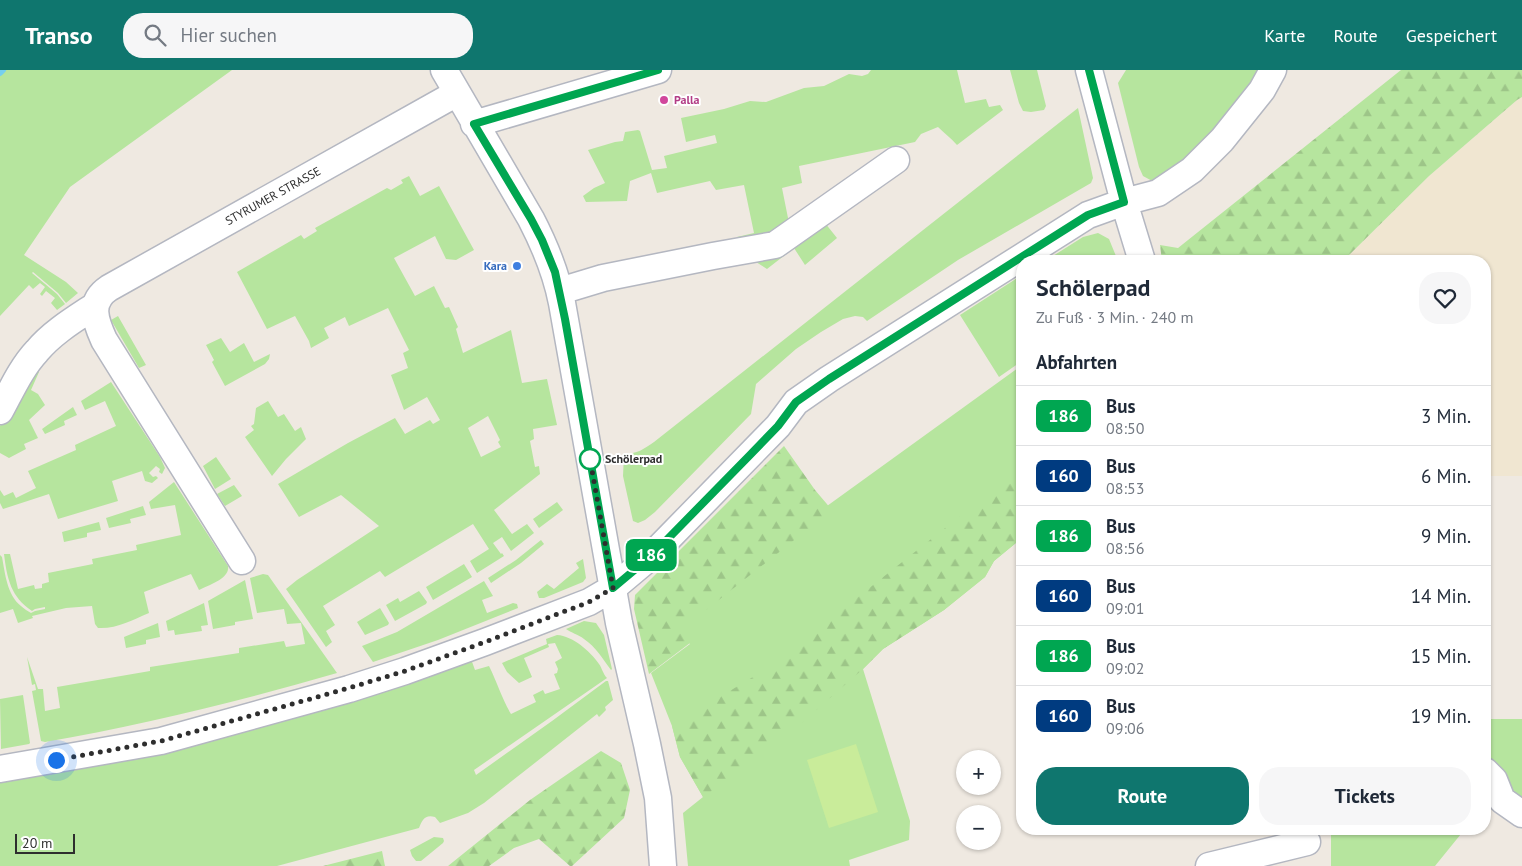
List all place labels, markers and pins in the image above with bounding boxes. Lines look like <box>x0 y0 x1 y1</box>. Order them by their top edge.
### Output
place label: Palla <box>674 92 700 107</box>
marker: Palla <box>658 94 670 106</box>
place label: Kara <box>484 258 507 273</box>
marker: Kara <box>511 260 523 272</box>
marker: Schölerpad <box>579 448 601 470</box>
place label: Schölerpad <box>605 451 662 466</box>

